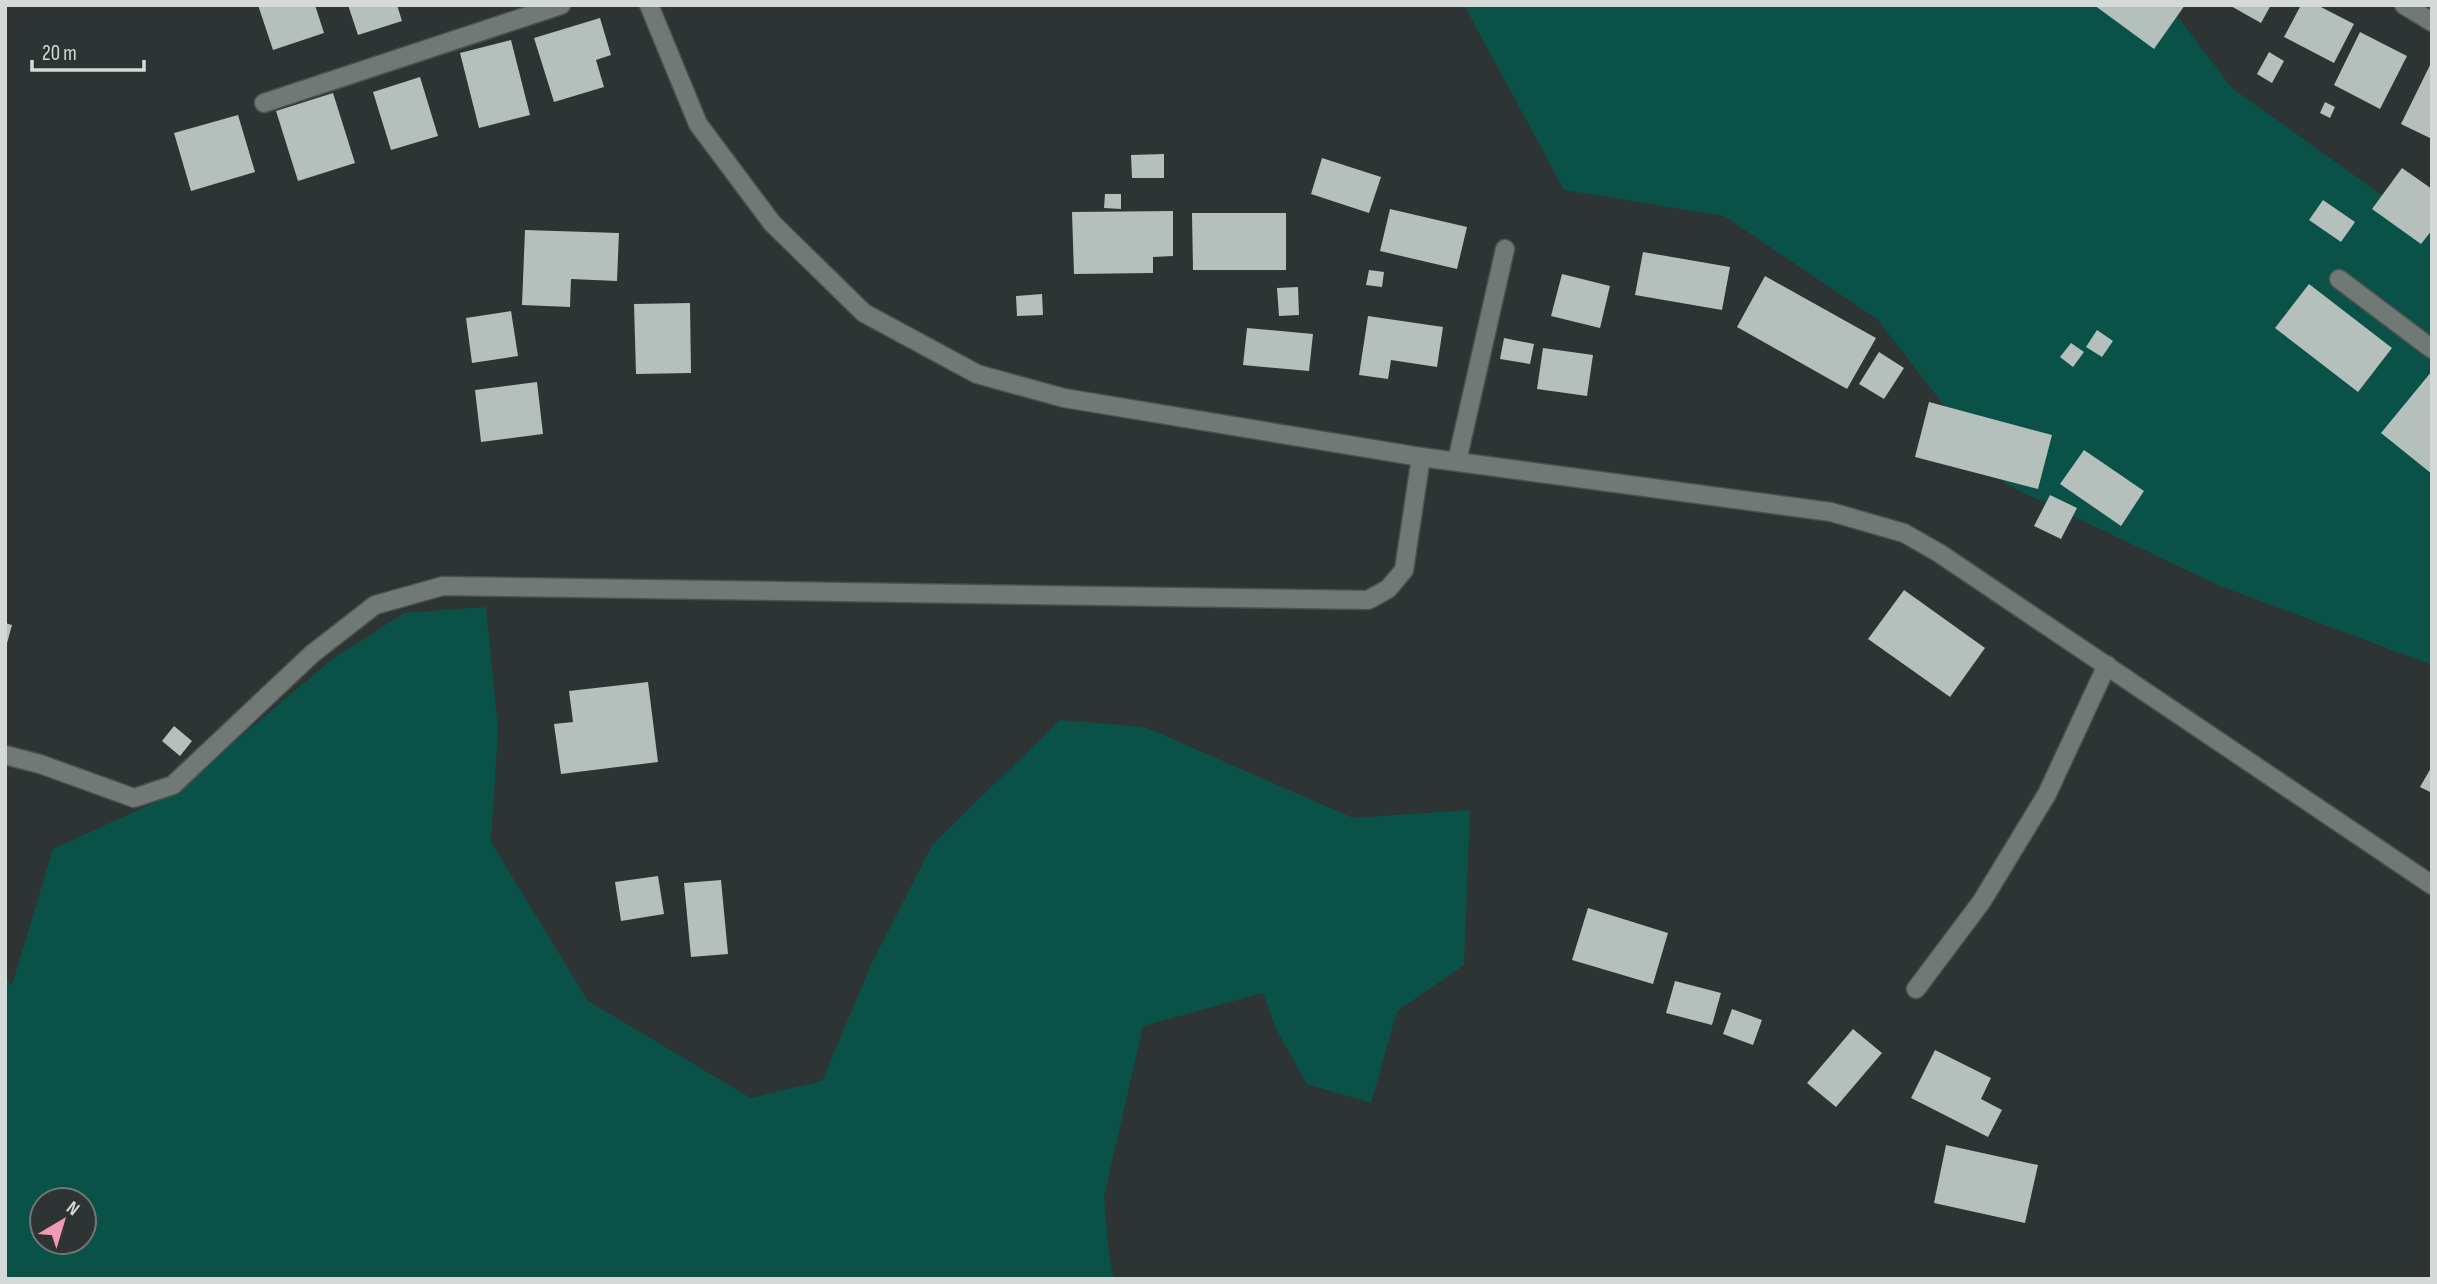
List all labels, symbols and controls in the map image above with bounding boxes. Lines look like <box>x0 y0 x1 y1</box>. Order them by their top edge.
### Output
scale bar <box>32 28 144 72</box>
text: 20 m <box>42 41 77 66</box>
north arrow <box>28 1186 98 1256</box>
text: N <box>61 1197 84 1221</box>

